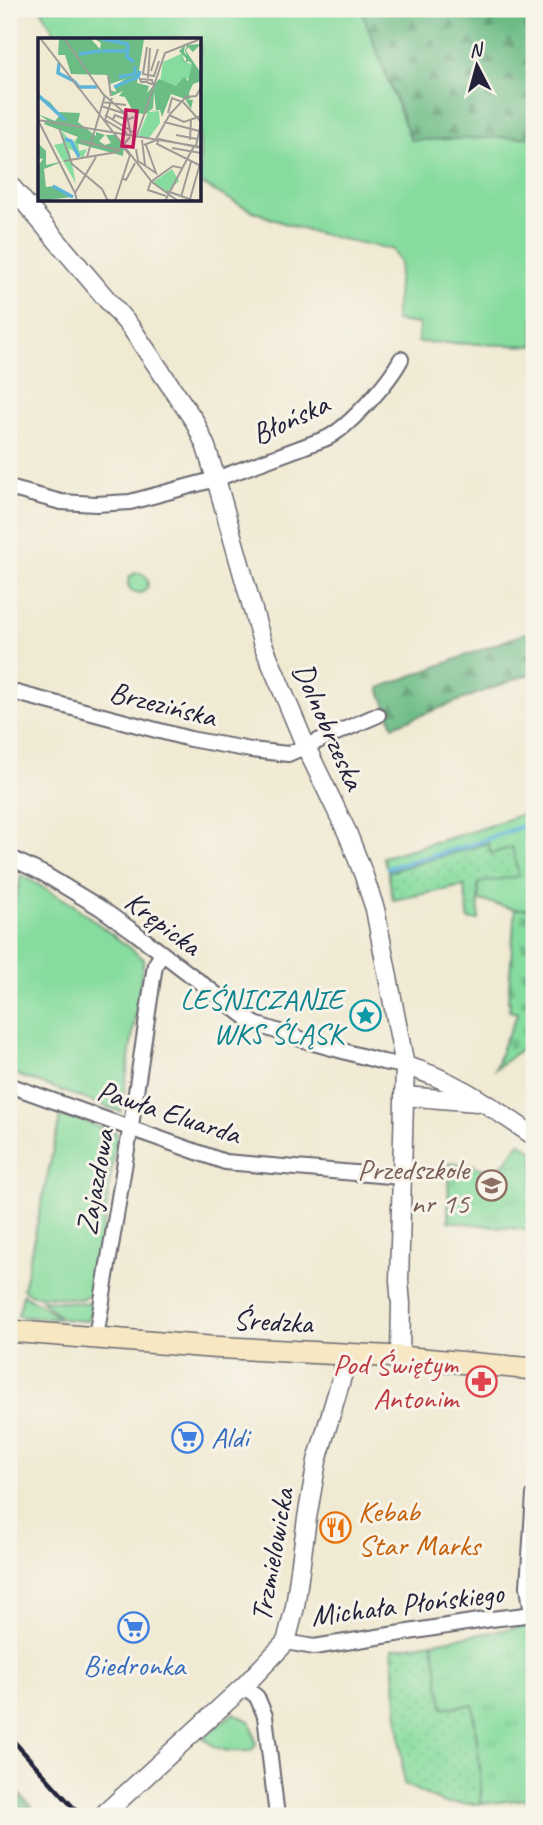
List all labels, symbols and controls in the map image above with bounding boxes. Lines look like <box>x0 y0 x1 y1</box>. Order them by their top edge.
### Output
north arrow <box>442 32 512 102</box>
text: N <box>468 37 486 63</box>
inset map <box>38 38 201 201</box>
street label: Błońska <box>245 384 336 453</box>
street label: Dolnobrzeska <box>284 657 375 797</box>
street label: Brzezińska <box>106 672 222 736</box>
street label: Krępicka <box>117 882 210 965</box>
place label: LEŚNICZANIE WKS ŚLĄSK <box>180 980 348 1052</box>
place icon: LEŚNICZANIE WKS ŚLĄSK <box>349 999 383 1033</box>
street label: Pawła Eluarda <box>93 1071 247 1154</box>
street label: Zajazdowa <box>67 1124 123 1238</box>
place label: Przedszkole nr 15 <box>357 1150 471 1222</box>
school or university icon: Przedszkole nr 15 <box>475 1169 509 1203</box>
street label: Średzka <box>232 1300 316 1342</box>
place label: Pod Świętym Antonim <box>333 1345 460 1417</box>
pharmacy icon: Pod Świętym Antonim <box>464 1364 498 1398</box>
place label: Aldi <box>211 1418 252 1456</box>
supermarket icon: Aldi <box>171 1420 205 1454</box>
street label: Trzmielowicka <box>242 1483 303 1625</box>
place label: Kebab Star Marks <box>358 1492 483 1564</box>
restaurant icon: Kebab Star Marks <box>318 1511 352 1545</box>
street label: Michała Płońskiego <box>309 1573 507 1635</box>
supermarket icon: Biedronka <box>117 1610 151 1644</box>
place label: Biedronka <box>83 1646 187 1684</box>

